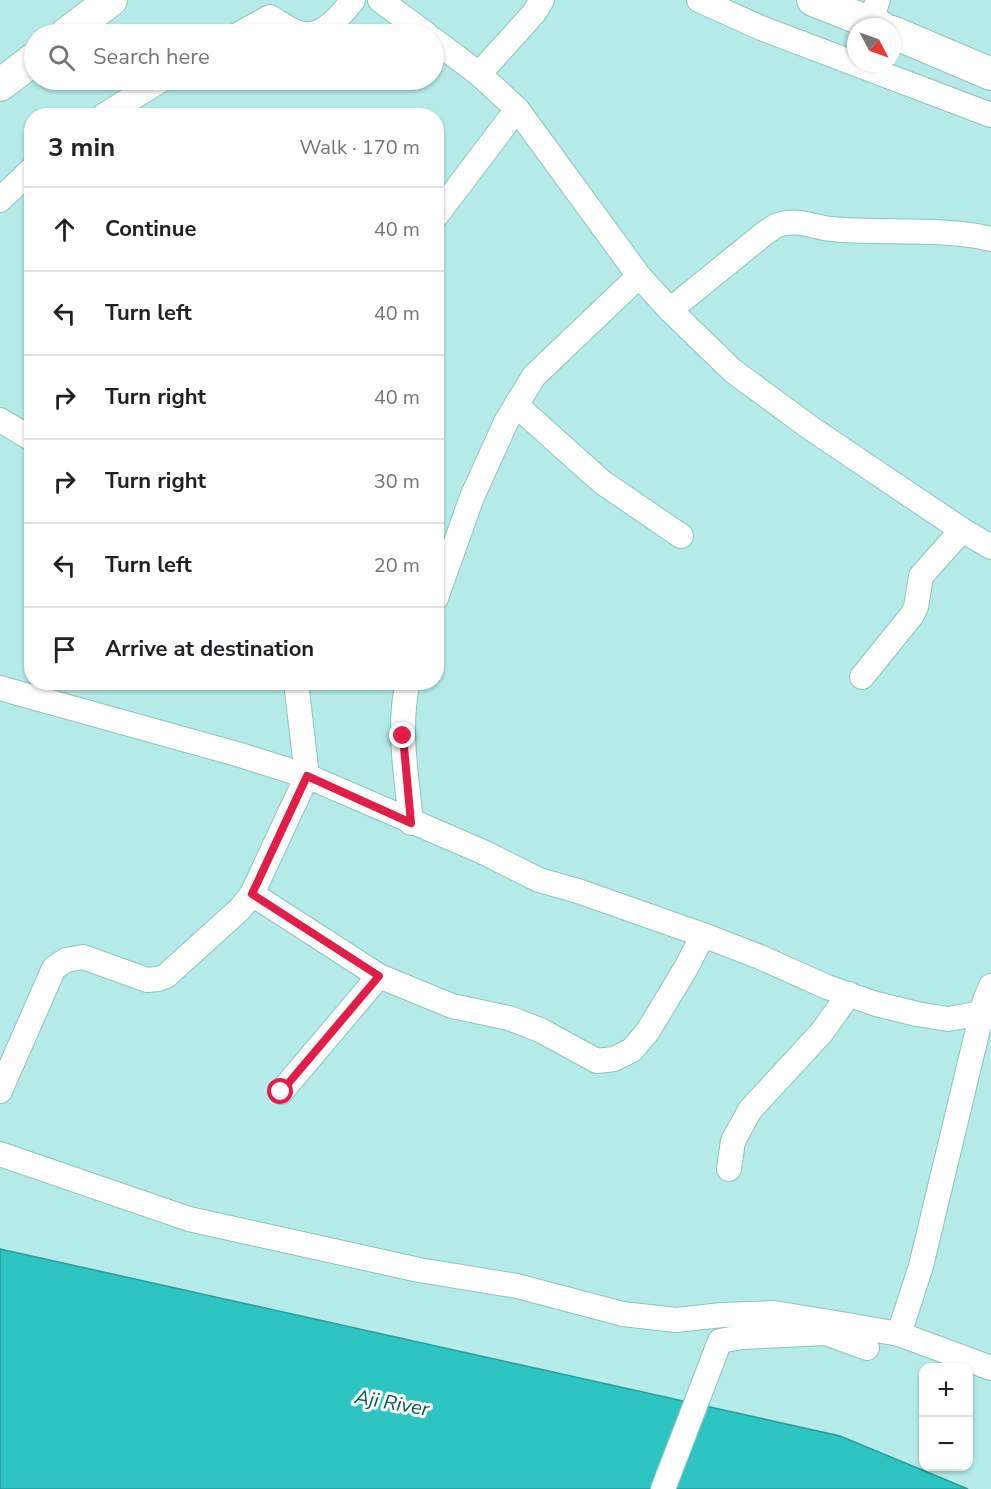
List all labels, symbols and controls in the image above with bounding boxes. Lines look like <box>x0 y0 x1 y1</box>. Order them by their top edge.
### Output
north arrow <box>847 18 901 72</box>
search box <box>24 24 444 90</box>
icon: search <box>45 41 78 74</box>
text: Search here <box>93 42 210 72</box>
text: 3 min <box>48 130 115 165</box>
text: Walk · 170 m <box>300 134 420 161</box>
icon: ahead <box>48 213 81 246</box>
text: Continue <box>105 214 196 244</box>
text: 40 m <box>374 216 420 243</box>
icon: left <box>48 297 81 330</box>
text: Turn left <box>105 298 192 328</box>
text: 40 m <box>374 300 420 327</box>
icon: right <box>48 381 81 414</box>
text: Turn right <box>105 382 206 412</box>
text: 40 m <box>374 384 420 411</box>
icon: right <box>48 465 81 498</box>
text: Turn right <box>105 466 206 496</box>
text: 30 m <box>374 468 420 495</box>
icon: left <box>48 549 81 582</box>
text: Turn left <box>105 550 192 580</box>
text: 20 m <box>374 552 420 579</box>
icon: arrive <box>48 633 81 666</box>
text: Arrive at destination <box>105 634 314 664</box>
route end <box>389 722 415 748</box>
route start <box>267 1078 293 1104</box>
map controls <box>919 1363 973 1471</box>
button: + <box>919 1363 973 1417</box>
water label: Aji River <box>352 1383 432 1423</box>
button: − <box>919 1417 973 1471</box>

